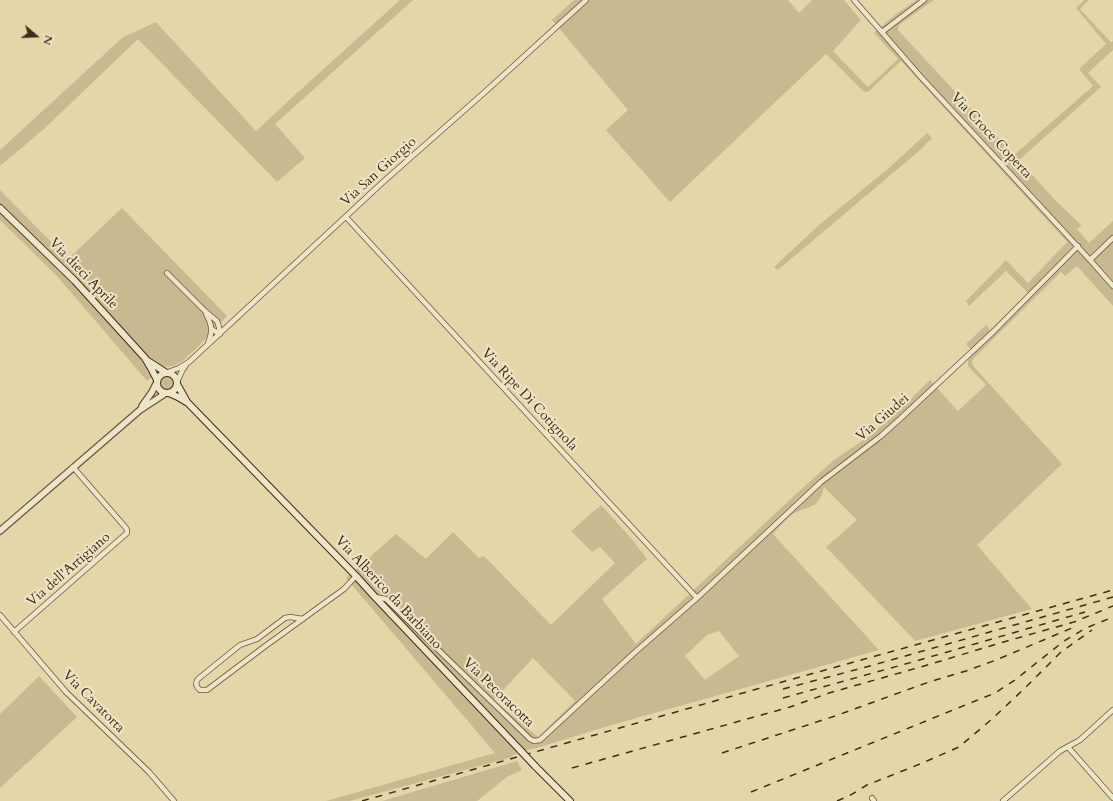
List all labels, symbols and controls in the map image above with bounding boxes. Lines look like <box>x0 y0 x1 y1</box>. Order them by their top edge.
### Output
north arrow <box>16 16 56 56</box>
text: N <box>39 33 56 47</box>
street label: Via Croce Coperta <box>947 89 1035 183</box>
street label: Via San Giorgio <box>338 134 420 210</box>
street label: Via dieci Aprile <box>45 235 121 313</box>
street label: Via Ripe Di Cotignola <box>477 345 581 455</box>
street label: Via Giudei <box>853 391 913 445</box>
street label: Via dell'Artigiano <box>24 529 114 611</box>
street label: Via Alberico da Barbiano <box>331 533 445 653</box>
street label: Via Pecoracotta <box>459 655 537 731</box>
street label: Via Cavatorta <box>58 667 128 737</box>

